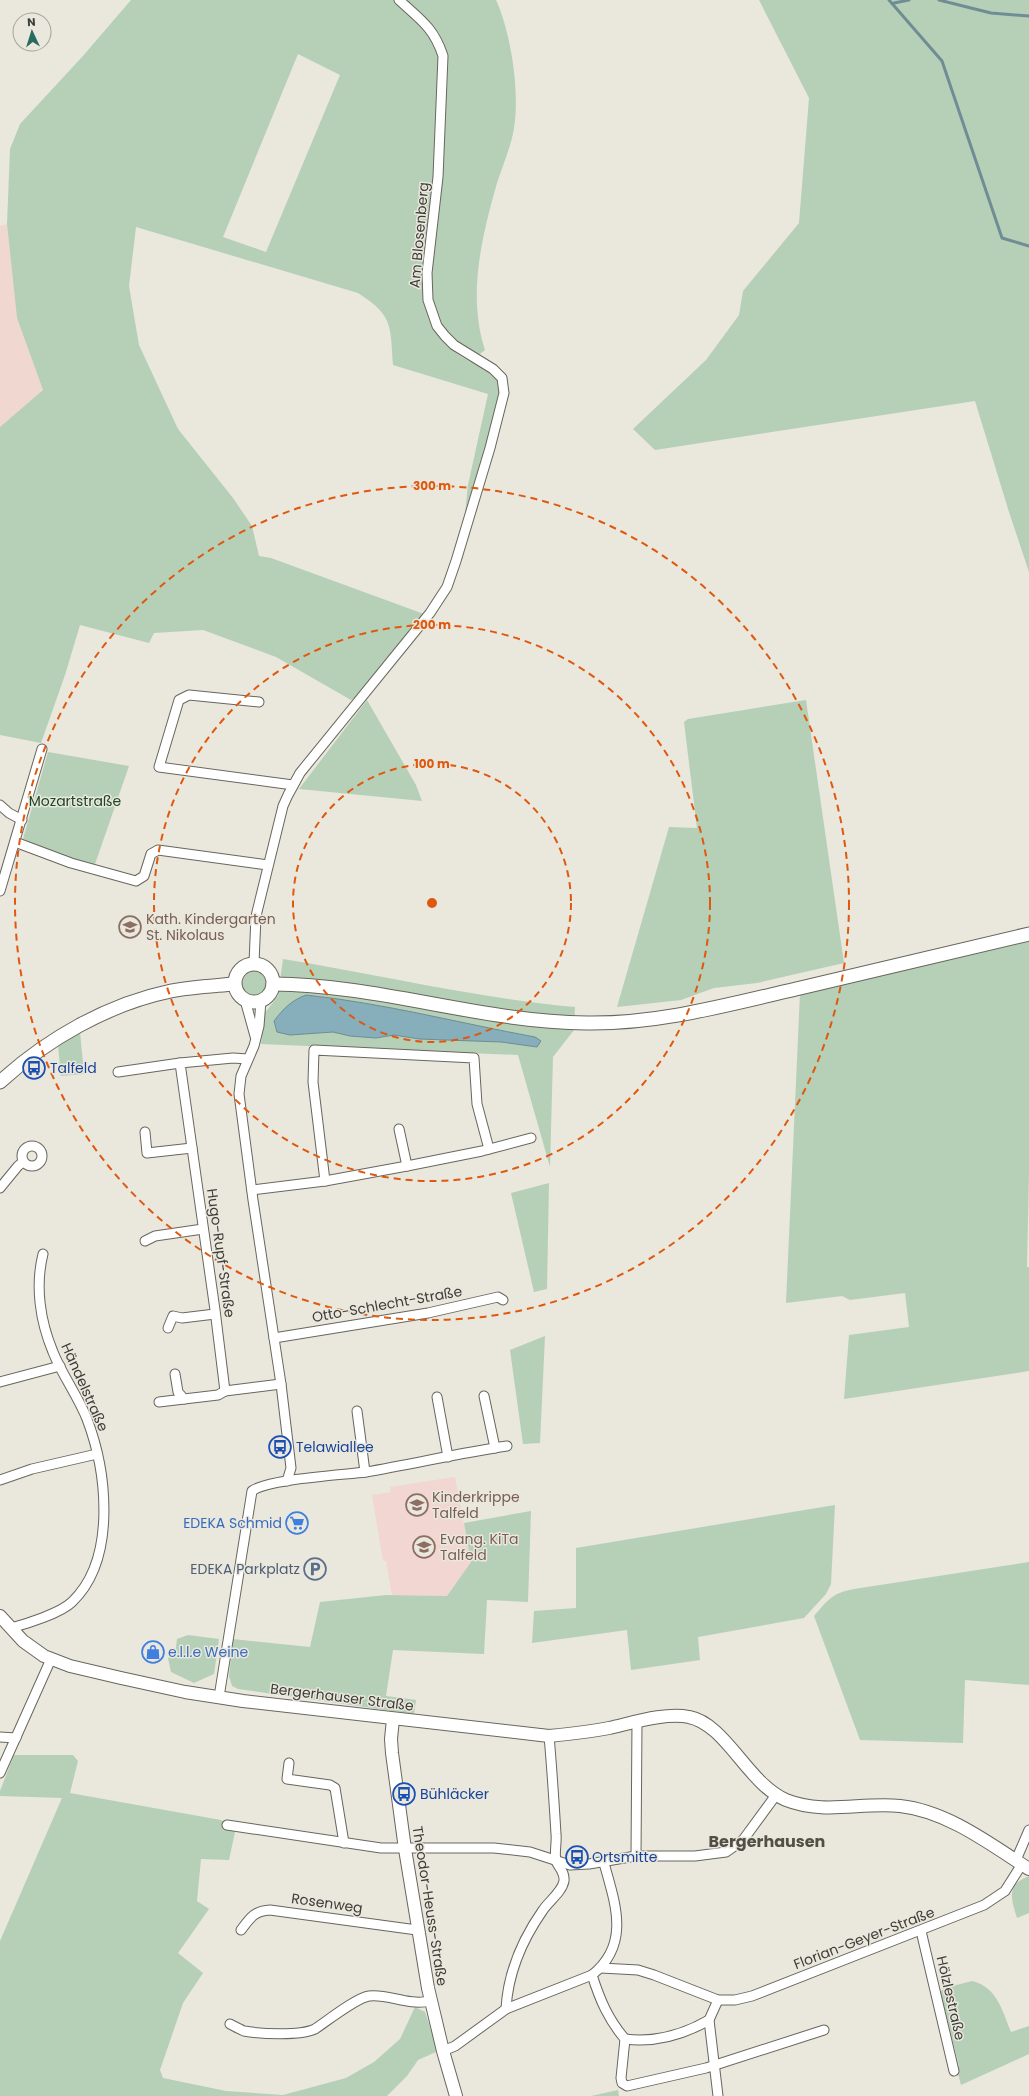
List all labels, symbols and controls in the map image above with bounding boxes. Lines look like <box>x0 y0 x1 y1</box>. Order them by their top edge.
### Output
north arrow <box>12 12 52 52</box>
text: N <box>27 14 36 30</box>
street label: Am Blosenberg <box>404 181 434 289</box>
text: 300 m <box>413 477 451 494</box>
text: 200 m <box>413 616 451 633</box>
text: 100 m <box>414 755 450 772</box>
park label: Mozartstraße <box>29 791 122 811</box>
centre of rings <box>425 896 439 910</box>
place label: Kath. Kindergarten St. Nikolaus <box>146 909 276 945</box>
school or university icon: Kath. Kindergarten St. Nikolaus <box>117 914 143 940</box>
bus stop icon: Talfeld <box>21 1055 47 1081</box>
place label: Talfeld <box>50 1058 97 1078</box>
street label: Hugo-Rupf-Straße <box>202 1187 240 1319</box>
street label: Otto-Schlecht-Straße <box>310 1281 464 1327</box>
street label: Händelstraße <box>57 1340 114 1435</box>
bus stop icon: Telawiallee <box>267 1434 293 1460</box>
place label: Telawiallee <box>296 1437 374 1457</box>
place label: Kinderkrippe Talfeld <box>432 1487 520 1523</box>
school or university icon: Kinderkrippe Talfeld <box>404 1492 430 1518</box>
supermarket icon: EDEKA Schmid <box>284 1510 310 1536</box>
place label: EDEKA Schmid <box>183 1513 282 1533</box>
place label: Evang. KiTa Talfeld <box>440 1529 518 1565</box>
school or university icon: Evang. KiTa Talfeld <box>411 1534 437 1560</box>
parking icon: EDEKA Parkplatz <box>302 1556 328 1582</box>
place label: EDEKA Parkplatz <box>190 1559 300 1579</box>
shop icon: e.l.l.e Weine <box>140 1639 166 1665</box>
place label: e.l.l.e Weine <box>168 1642 249 1662</box>
street label: Bergerhauser Straße <box>269 1678 415 1716</box>
bus stop icon: Bühläcker <box>391 1781 417 1807</box>
place label: Bühläcker <box>420 1784 489 1804</box>
street label: Theodor-Heuss-Straße <box>407 1825 453 1988</box>
district label: Bergerhausen <box>709 1830 825 1853</box>
bus stop icon: Ortsmitte <box>564 1844 590 1870</box>
place label: Ortsmitte <box>592 1847 658 1867</box>
street label: Rosenweg <box>290 1888 364 1918</box>
street label: Florian-Geyer-Straße <box>791 1902 938 1974</box>
street label: Hölzlestraße <box>932 1954 970 2042</box>

